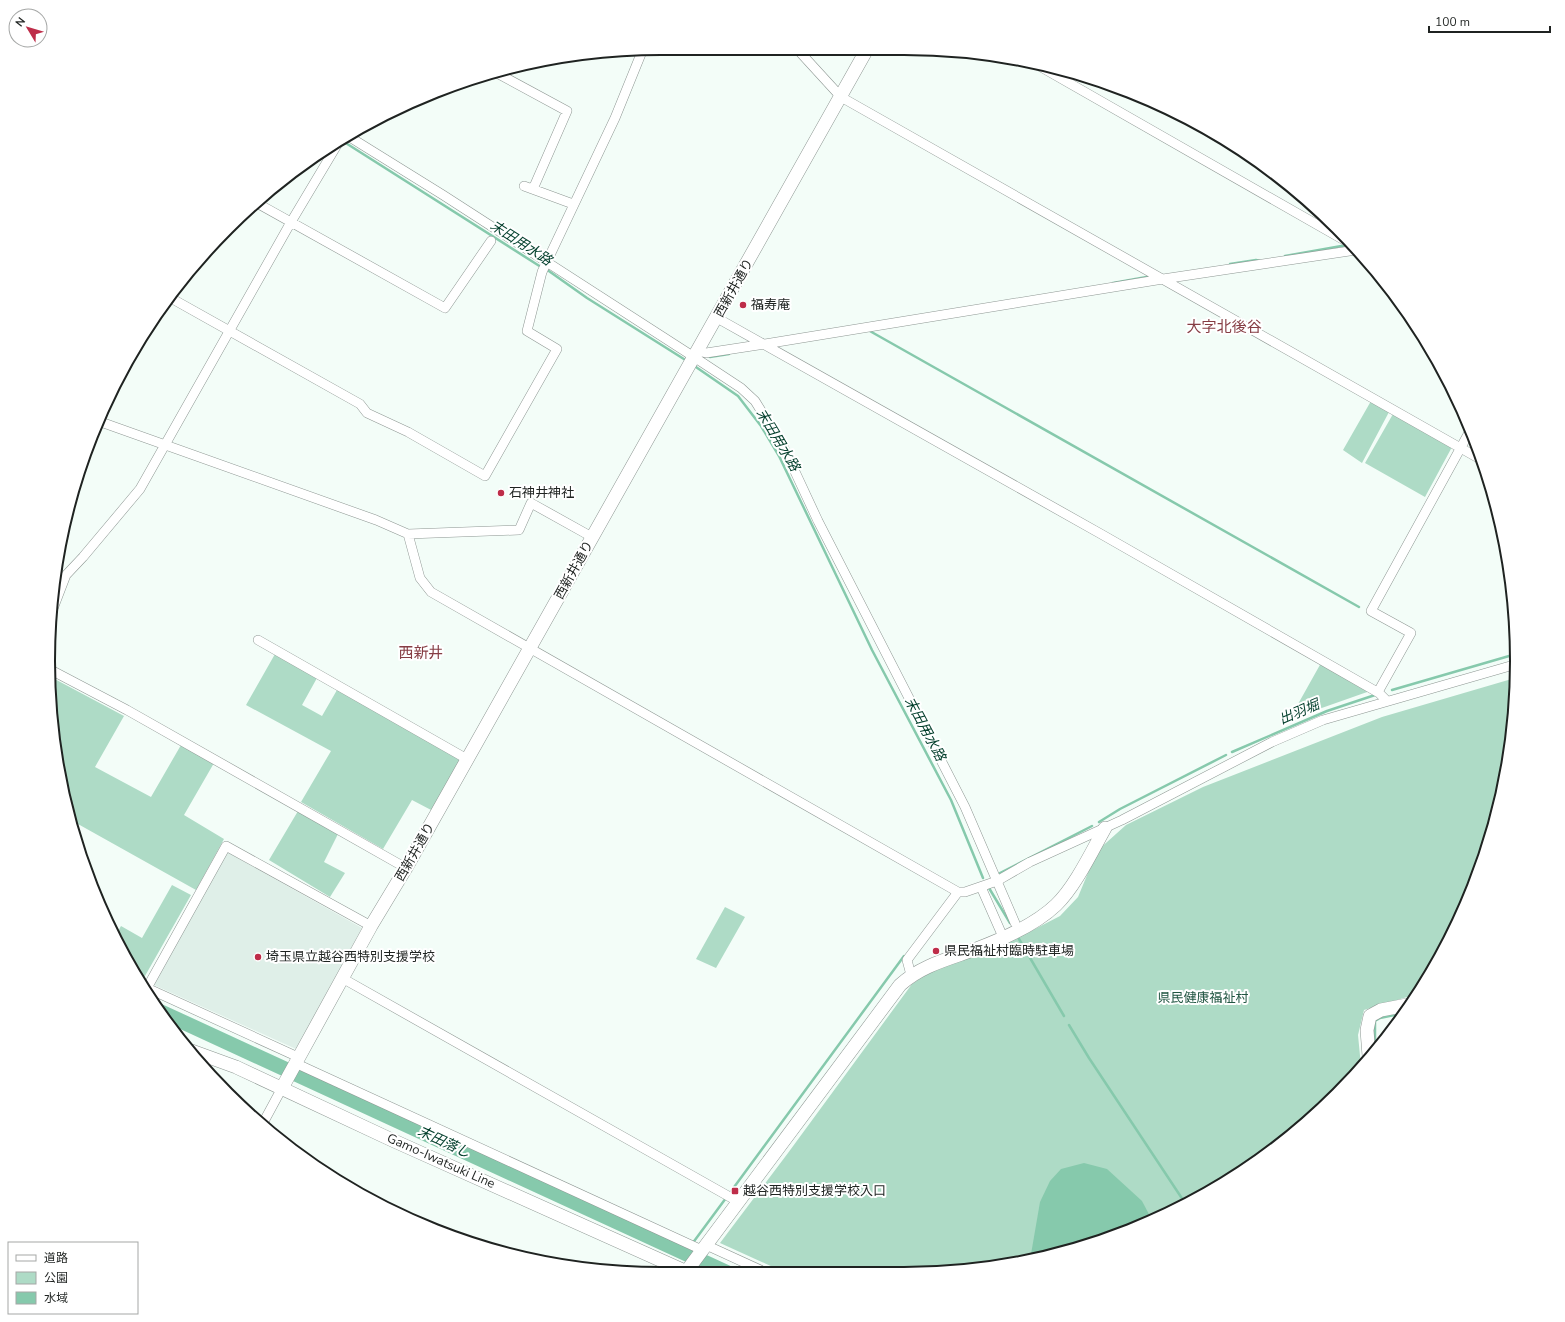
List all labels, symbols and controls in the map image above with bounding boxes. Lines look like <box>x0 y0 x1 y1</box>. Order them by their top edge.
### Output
north arrow <box>8 8 48 48</box>
scale bar <box>1429 8 1550 34</box>
text: N <box>12 14 29 30</box>
text: 100 m <box>1435 14 1470 30</box>
water label: 末田用水路 <box>486 216 556 271</box>
street label: 西新井通り <box>710 255 758 321</box>
place label: 福寿庵 <box>751 296 790 314</box>
marker: 福寿庵 <box>738 300 748 310</box>
district label: 大字北後谷 <box>1186 317 1262 337</box>
water label: 末田用水路 <box>752 405 805 476</box>
place label: 石神井神社 <box>509 484 574 502</box>
marker: 石神井神社 <box>496 488 506 498</box>
street label: 西新井通り <box>550 537 598 603</box>
district label: 西新井 <box>398 643 444 663</box>
water label: 末田用水路 <box>900 694 950 765</box>
water label: 出羽堀 <box>1276 694 1324 729</box>
street label: 西新井通り <box>391 819 439 885</box>
place label: 県民福祉村臨時駐車場 <box>944 942 1074 960</box>
marker: 県民福祉村臨時駐車場 <box>931 946 941 956</box>
place label: 埼玉県立越谷西特別支援学校 <box>266 948 435 966</box>
marker: 埼玉県立越谷西特別支援学校 <box>253 952 263 962</box>
park label: 県民健康福祉村 <box>1157 989 1249 1007</box>
water label: 末田落し <box>415 1122 473 1162</box>
street label: Gamo-Iwatsuki Line <box>384 1129 498 1193</box>
place label: 越谷西特別支援学校入口 <box>743 1182 886 1200</box>
marker: 越谷西特別支援学校入口 <box>730 1186 740 1196</box>
legend <box>8 1242 138 1314</box>
text: 道路 <box>44 1250 68 1266</box>
text: 公園 <box>44 1270 68 1286</box>
text: 水域 <box>44 1290 68 1306</box>

